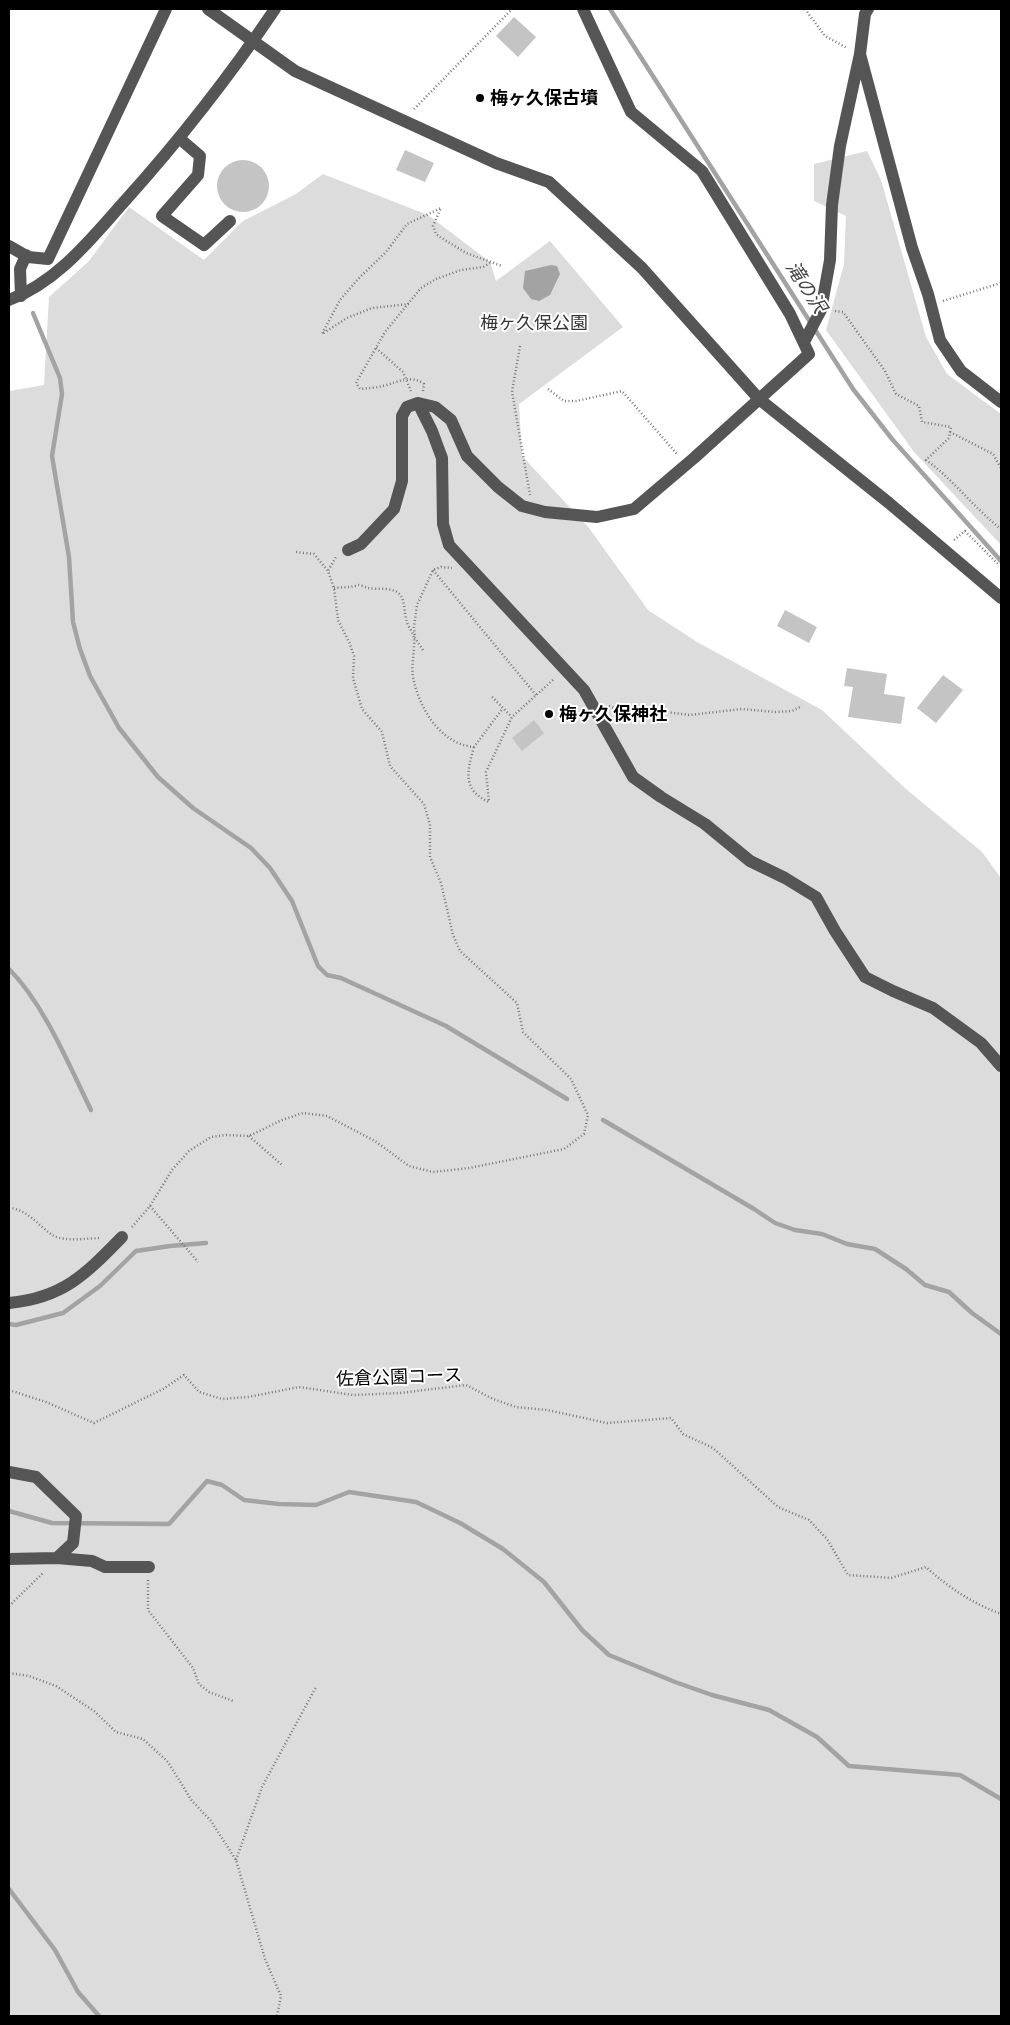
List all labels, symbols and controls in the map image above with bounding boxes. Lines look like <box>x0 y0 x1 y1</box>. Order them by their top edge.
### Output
place label: 梅ヶ久保古墳 <box>490 87 598 109</box>
marker: 梅ヶ久保古墳 <box>474 92 486 104</box>
water label: 滝の沢 <box>781 257 831 317</box>
park label: 梅ヶ久保公園 <box>480 312 588 334</box>
place label: 梅ヶ久保神社 <box>559 703 667 725</box>
marker: 梅ヶ久保神社 <box>543 708 555 720</box>
street label: 佐倉公園コース <box>336 1364 462 1390</box>

